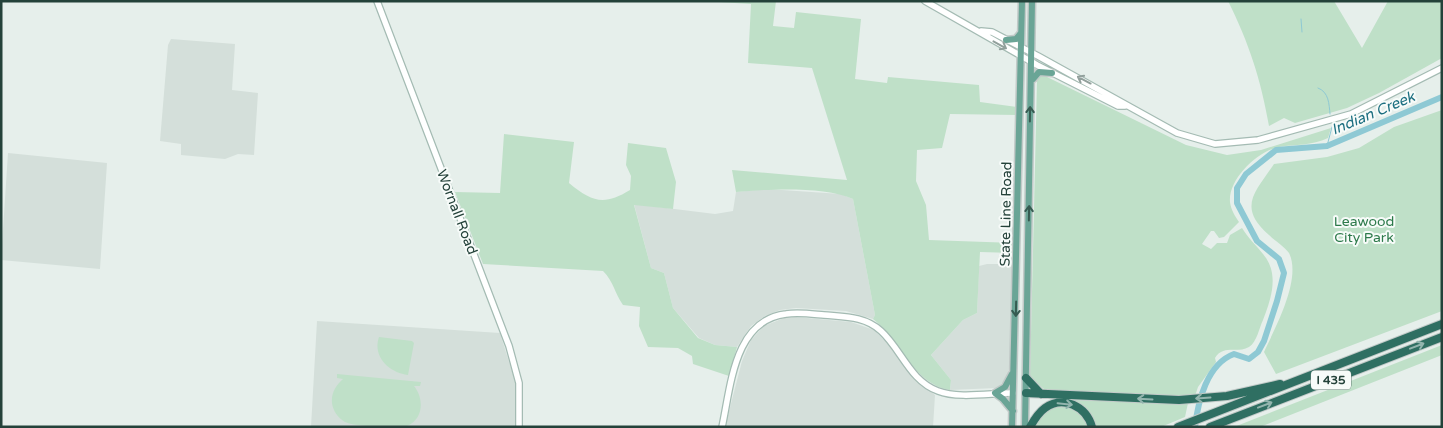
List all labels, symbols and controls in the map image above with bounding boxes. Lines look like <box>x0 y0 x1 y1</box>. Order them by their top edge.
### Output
one-way arrow <box>992 41 1007 50</box>
one-way arrow <box>1078 75 1092 85</box>
water label: Indian Creek <box>1329 87 1419 139</box>
one-way arrow <box>1026 107 1035 123</box>
street label: State Line Road <box>997 161 1015 267</box>
street label: Wornall Road <box>433 167 481 257</box>
one-way arrow <box>1024 205 1033 221</box>
park label: Leawood City Park <box>1334 213 1394 246</box>
one-way arrow <box>1011 300 1021 317</box>
one-way arrow <box>1409 341 1424 350</box>
road number: I 435 <box>1311 370 1351 390</box>
one-way arrow <box>1137 394 1153 403</box>
one-way arrow <box>1195 394 1211 403</box>
one-way arrow <box>1057 399 1073 409</box>
one-way arrow <box>1257 400 1272 410</box>

